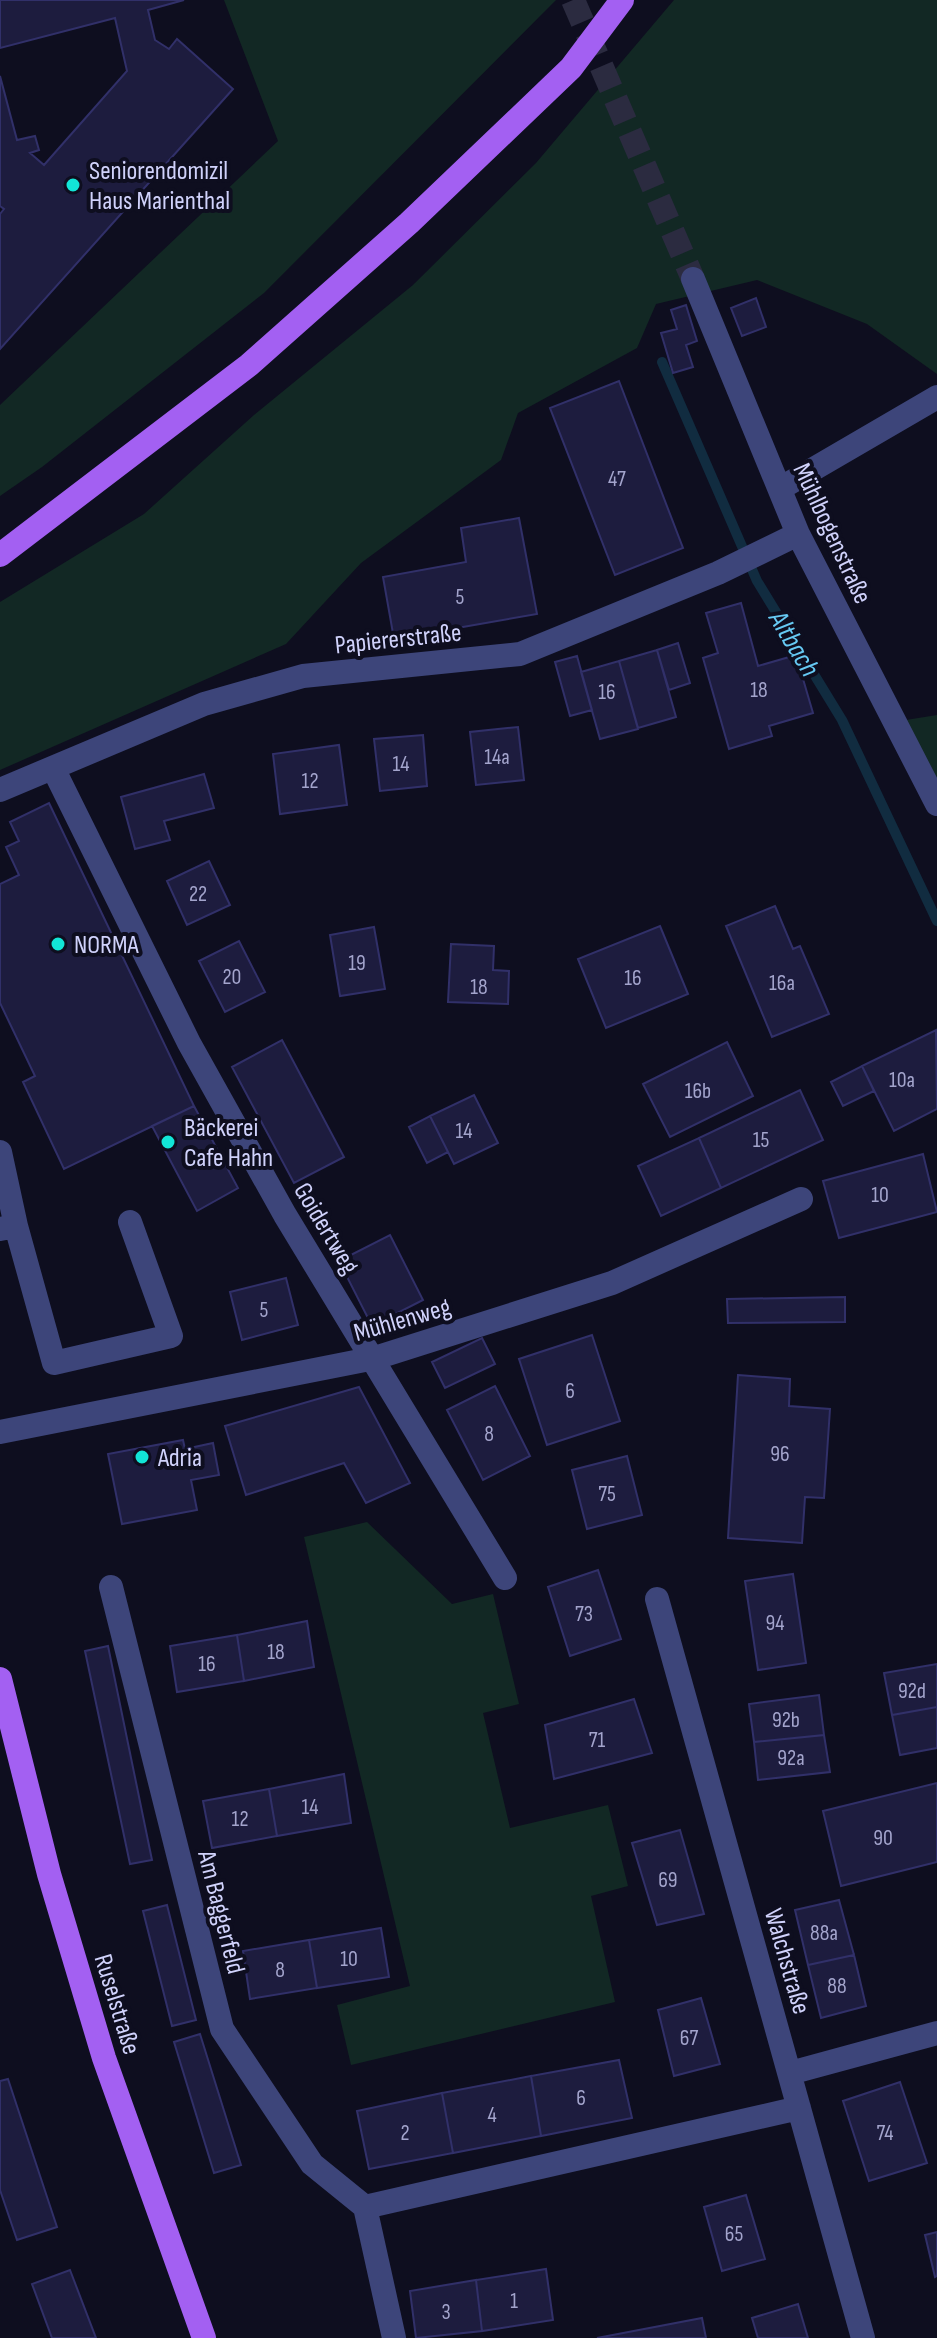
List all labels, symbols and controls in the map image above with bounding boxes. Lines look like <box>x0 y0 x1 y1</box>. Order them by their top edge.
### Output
place label: Seniorendomizil Haus Marienthal <box>89 156 230 217</box>
marker: Seniorendomizil Haus Marienthal <box>64 176 82 194</box>
street label: Mühlbogenstraße <box>786 459 878 609</box>
house number: 47 <box>608 466 626 493</box>
house number: 5 <box>456 584 465 611</box>
water label: Altbach <box>761 604 826 683</box>
street label: Papiererstraße <box>333 617 463 662</box>
house number: 18 <box>750 677 768 704</box>
house number: 16 <box>598 679 616 706</box>
house number: 14a <box>484 744 510 771</box>
house number: 14 <box>393 751 409 778</box>
house number: 12 <box>301 768 319 795</box>
house number: 22 <box>189 881 207 908</box>
place label: NORMA <box>74 930 140 961</box>
marker: NORMA <box>49 935 67 953</box>
house number: 19 <box>348 950 366 977</box>
house number: 20 <box>223 964 241 991</box>
house number: 16 <box>624 965 642 992</box>
house number: 16a <box>769 970 795 997</box>
house number: 18 <box>470 974 488 1001</box>
house number: 10a <box>889 1067 915 1094</box>
house number: 16b <box>685 1078 711 1105</box>
place label: Bäckerei Cafe Hahn <box>184 1113 273 1174</box>
house number: 14 <box>456 1118 472 1145</box>
house number: 15 <box>753 1127 769 1154</box>
marker: Bäckerei Cafe Hahn <box>159 1133 177 1151</box>
street label: Goidertweg <box>286 1178 365 1280</box>
house number: 10 <box>871 1182 889 1209</box>
street label: Mühlenweg <box>350 1292 454 1349</box>
house number: 5 <box>260 1297 269 1324</box>
house number: 6 <box>565 1378 575 1405</box>
house number: 8 <box>484 1421 494 1448</box>
house number: 96 <box>770 1441 790 1468</box>
place label: Adria <box>157 1443 202 1474</box>
marker: Adria <box>133 1448 151 1466</box>
house number: 75 <box>598 1481 616 1508</box>
house number: 73 <box>575 1601 593 1628</box>
house number: 94 <box>766 1610 784 1637</box>
house number: 18 <box>267 1639 285 1666</box>
house number: 16 <box>198 1651 216 1678</box>
house number: 92d <box>898 1678 926 1705</box>
house number: 92b <box>772 1707 800 1734</box>
house number: 71 <box>589 1727 606 1754</box>
house number: 92a <box>777 1745 805 1772</box>
house number: 14 <box>302 1794 318 1821</box>
house number: 12 <box>231 1806 249 1833</box>
house number: 90 <box>873 1825 893 1852</box>
street label: Am Baggerfeld <box>190 1846 251 1977</box>
house number: 69 <box>658 1867 678 1894</box>
street label: Walchstraße <box>757 1905 816 2018</box>
house number: 88a <box>810 1920 838 1947</box>
house number: 10 <box>340 1946 358 1973</box>
street label: Ruselstraße <box>87 1951 146 2058</box>
house number: 8 <box>275 1957 285 1984</box>
house number: 88 <box>827 1973 847 2000</box>
house number: 67 <box>680 2025 698 2052</box>
house number: 6 <box>576 2085 586 2112</box>
house number: 4 <box>487 2102 497 2129</box>
house number: 2 <box>400 2120 410 2147</box>
house number: 74 <box>877 2120 893 2147</box>
house number: 65 <box>725 2221 743 2248</box>
house number: 1 <box>510 2288 518 2315</box>
house number: 3 <box>441 2299 451 2326</box>

